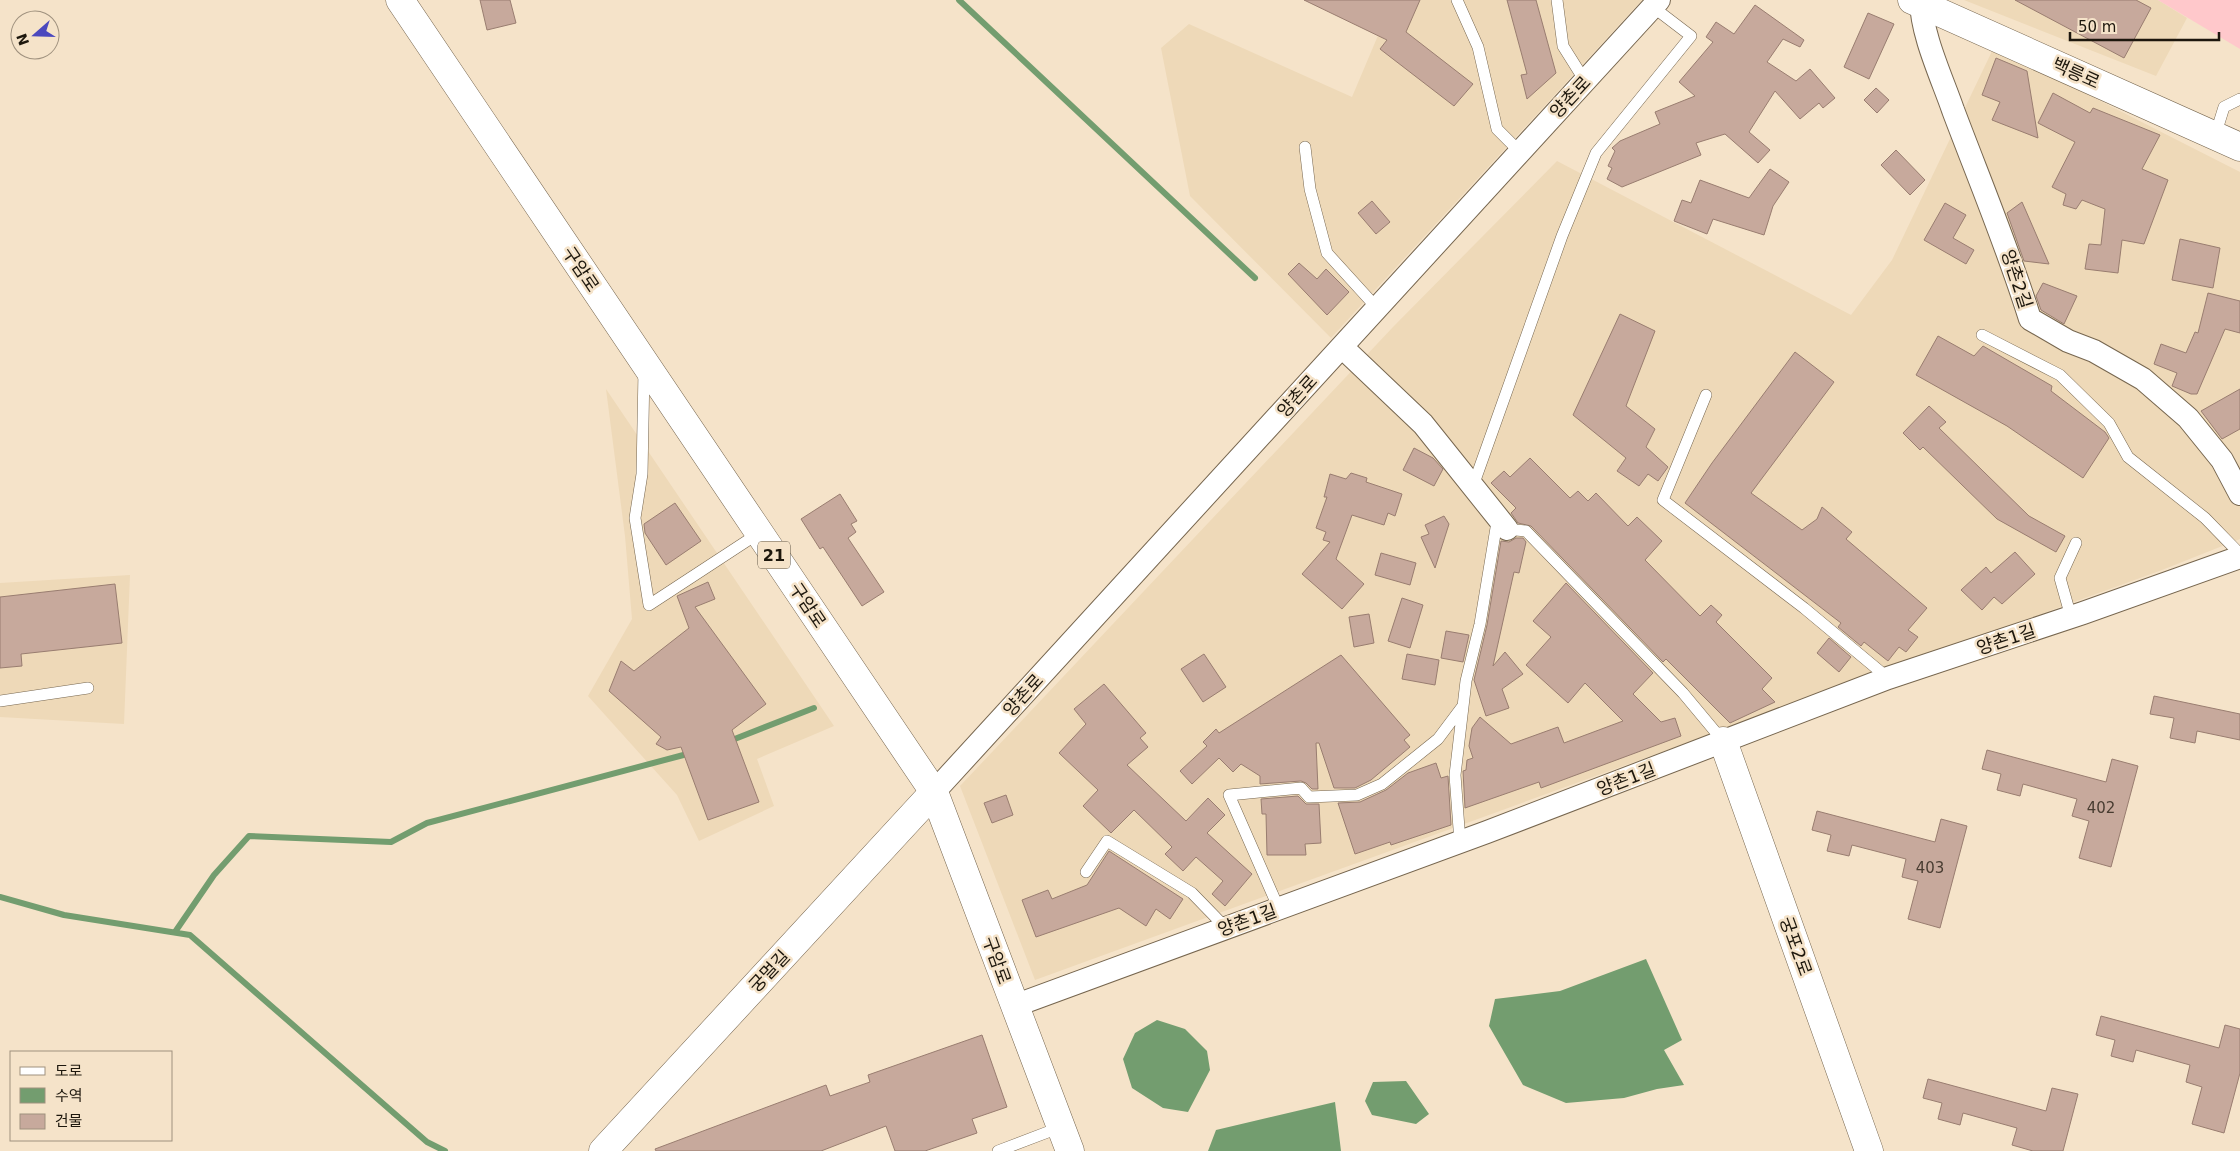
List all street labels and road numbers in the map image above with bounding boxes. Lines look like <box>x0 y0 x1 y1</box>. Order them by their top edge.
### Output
street label: 백릉로 <box>2049 53 2103 93</box>
street label: 양촌로 <box>1545 72 1595 122</box>
street label: 구암로 <box>558 243 604 295</box>
street label: 양촌2길 <box>1998 247 2036 311</box>
street label: 양촌로 <box>1273 371 1321 421</box>
road number: 21 <box>758 542 790 568</box>
street label: 구암로 <box>785 579 831 631</box>
street label: 양촌1길 <box>1974 620 2038 658</box>
street label: 양촌로 <box>999 670 1047 720</box>
street label: 양촌1길 <box>1594 758 1658 800</box>
street label: 양촌1길 <box>1215 900 1279 940</box>
street label: 궁포2로 <box>1776 914 1816 978</box>
street label: 구암로 <box>979 933 1015 987</box>
street label: 궁멀길 <box>744 946 794 996</box>

